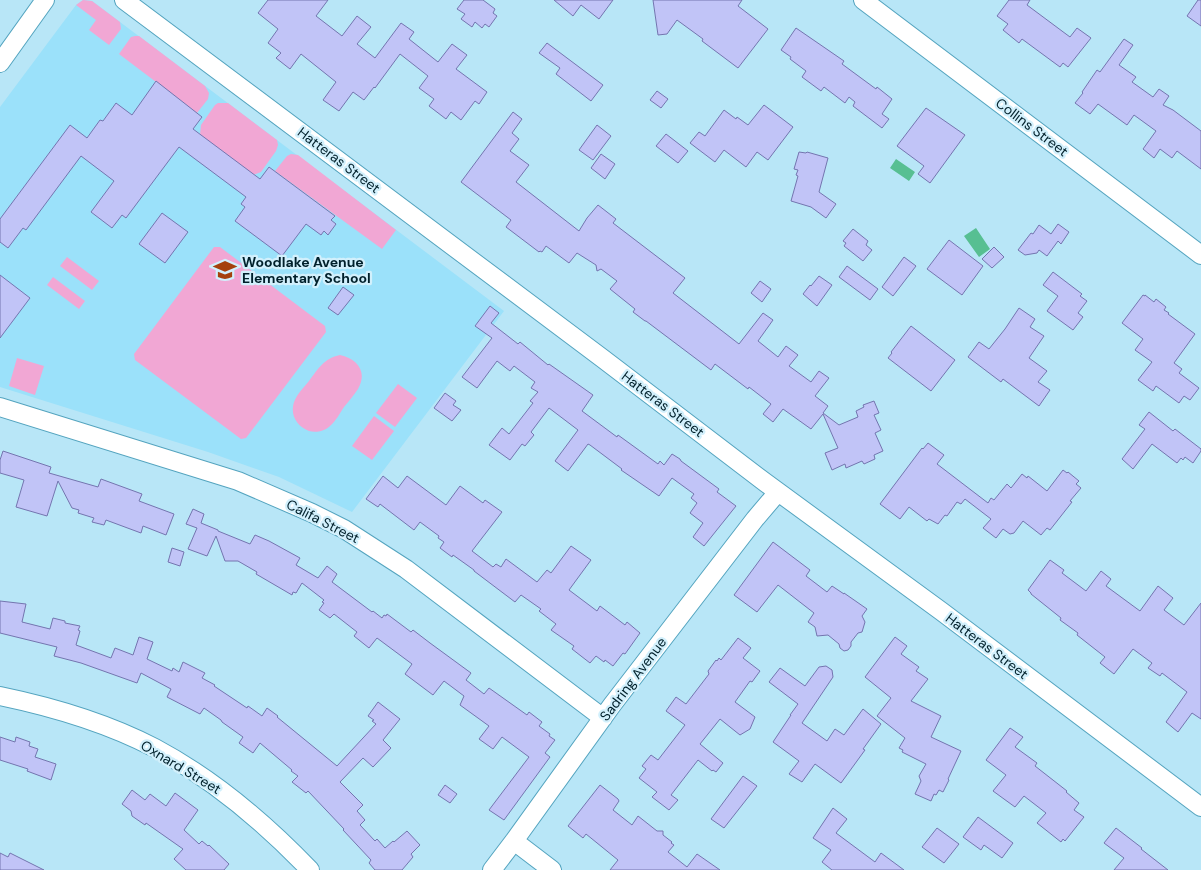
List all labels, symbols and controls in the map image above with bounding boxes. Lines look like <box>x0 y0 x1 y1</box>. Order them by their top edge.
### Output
street label: Collins Street <box>992 94 1072 160</box>
street label: Hatteras Street <box>294 123 384 197</box>
place label: Woodlake Avenue Elementary School <box>242 253 371 287</box>
school or university icon: Woodlake Avenue Elementary School <box>212 257 238 283</box>
street label: Hatteras Street <box>618 367 708 441</box>
street label: Califa Street <box>283 495 363 547</box>
street label: Hatteras Street <box>942 609 1032 683</box>
street label: Sadring Avenue <box>596 634 670 724</box>
street label: Oxnard Street <box>138 736 224 798</box>

